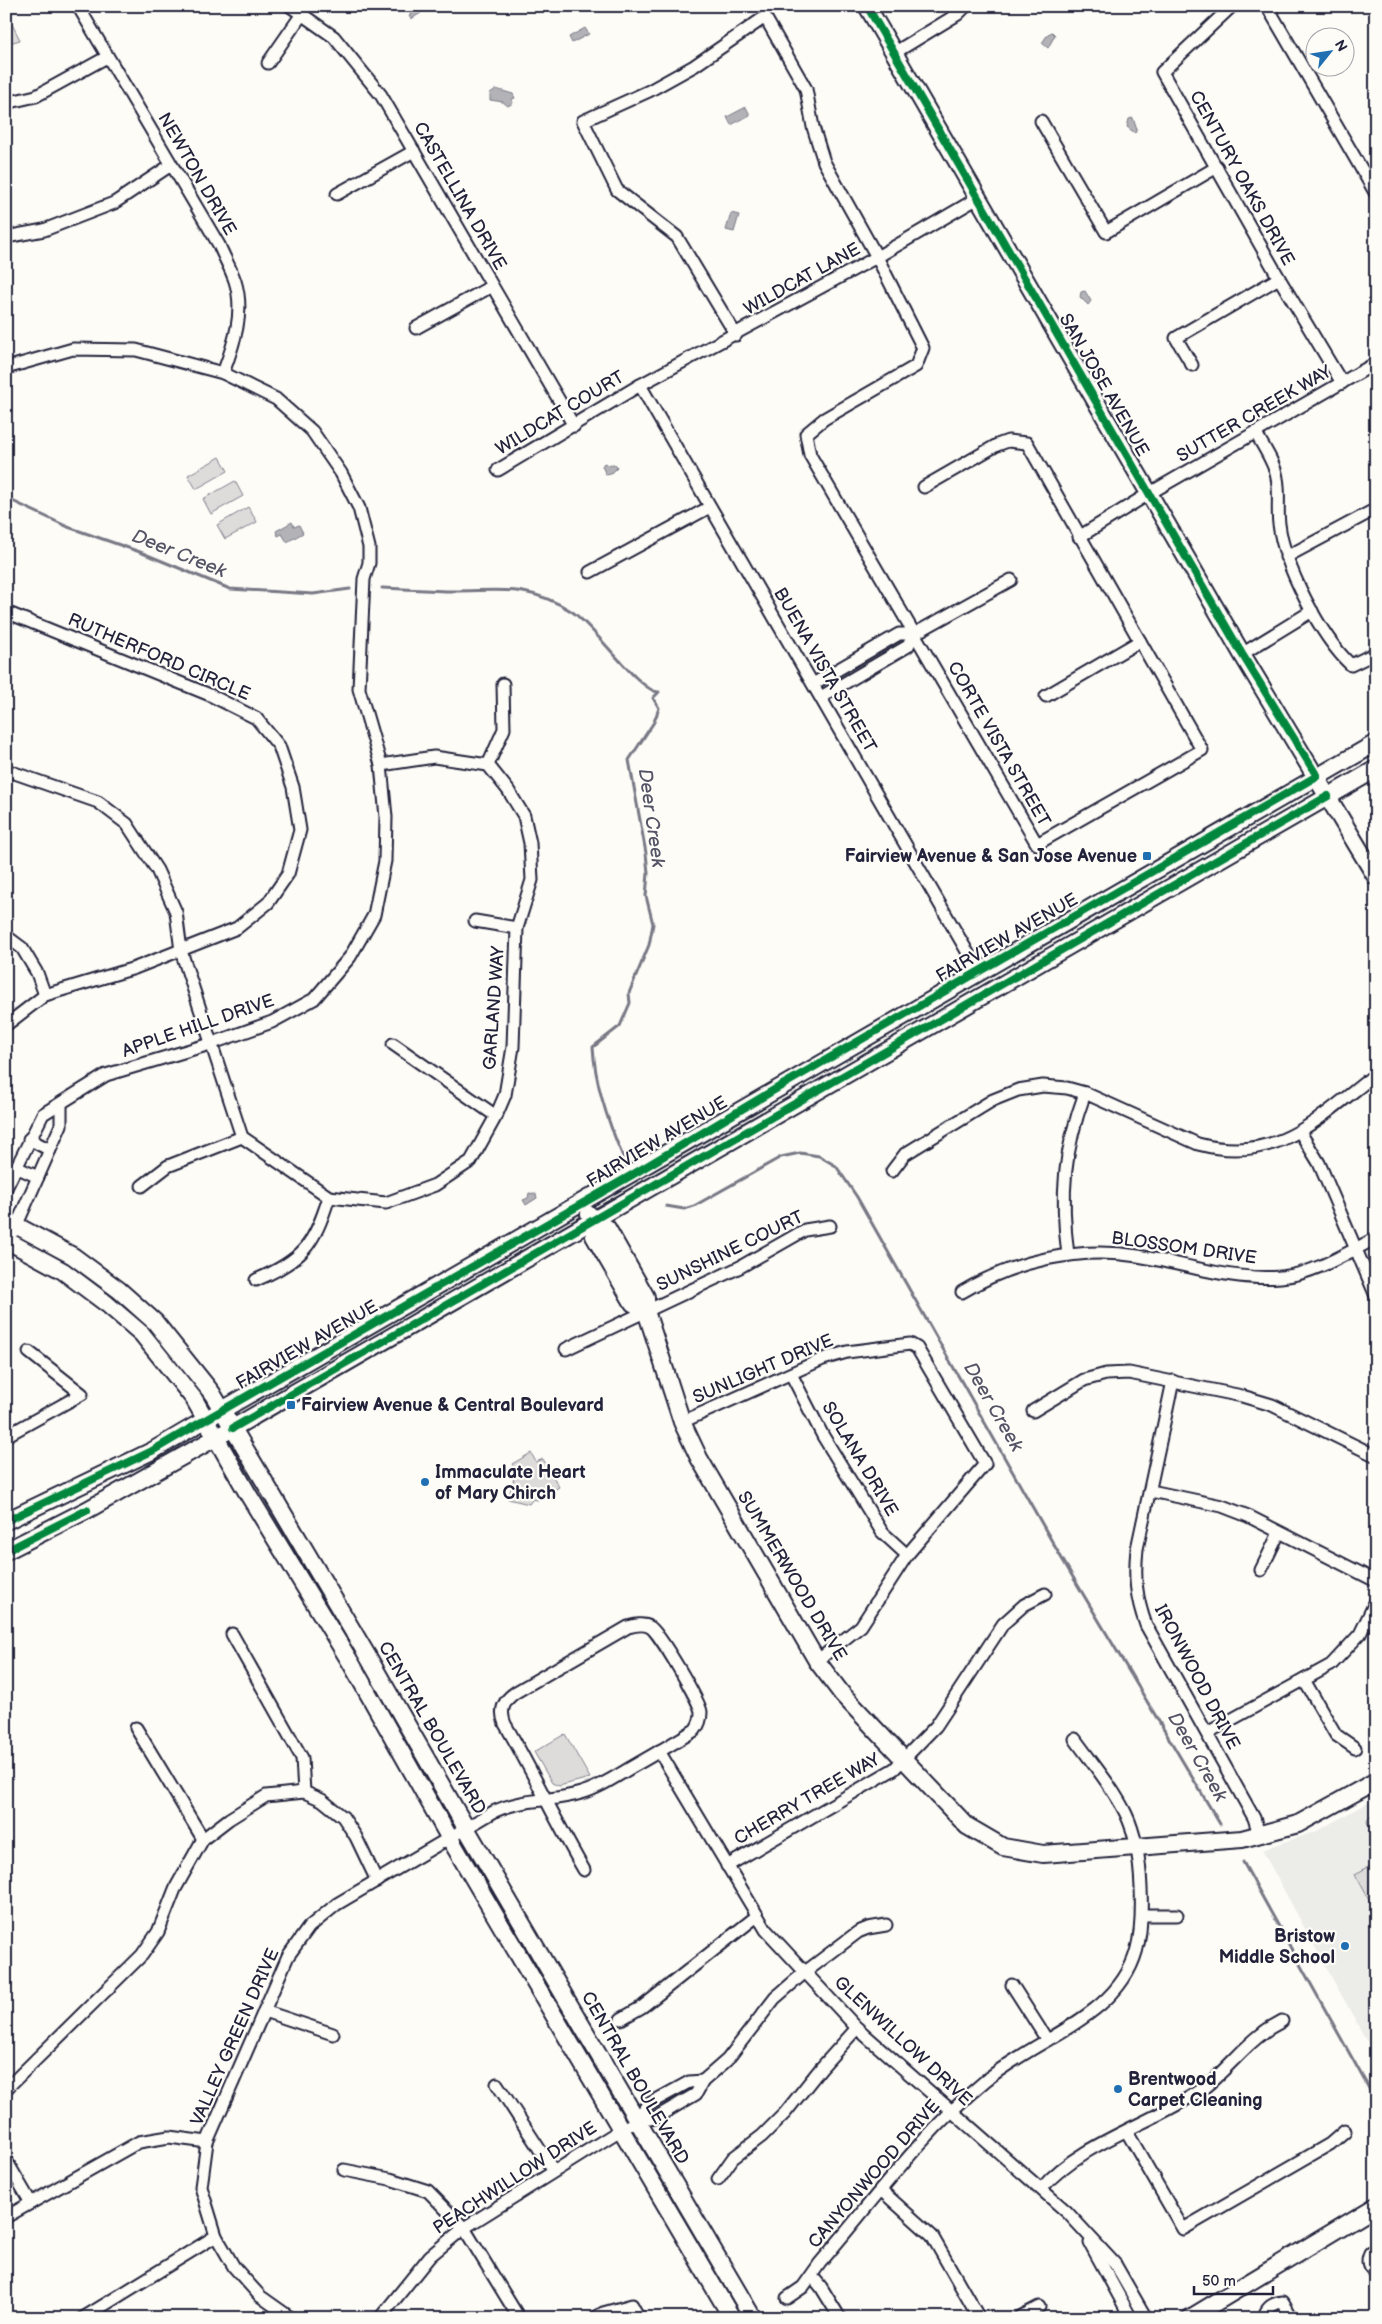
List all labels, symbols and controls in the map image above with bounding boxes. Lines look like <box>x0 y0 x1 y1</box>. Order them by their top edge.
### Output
north arrow <box>1304 28 1354 78</box>
text: N <box>1331 37 1351 55</box>
street label: CENTURY OAKS DRIVE <box>1185 87 1299 269</box>
street label: NEWTON DRIVE <box>153 109 241 239</box>
street label: CASTELLINA DRIVE <box>409 118 511 274</box>
street label: WILDCAT LANE <box>740 238 864 320</box>
street label: SAN JOSE AVENUE <box>1055 310 1153 460</box>
street label: SUTTER CREEK WAY <box>1173 361 1335 467</box>
street label: WILDCAT COURT <box>492 366 628 460</box>
water label: Deer Creek <box>129 525 230 584</box>
street label: BUENA VISTA STREET <box>769 584 881 756</box>
street label: RUTHERFORD CIRCLE <box>65 609 253 705</box>
street label: CORTE VISTA STREET <box>943 658 1055 830</box>
water label: Deer Creek <box>633 767 669 869</box>
place label: Fairview Avenue & San Jose Avenue <box>845 846 1137 867</box>
marker: Fairview Avenue & San Jose Avenue <box>1141 850 1153 862</box>
street label: FAIRVIEW AVENUE <box>933 889 1082 987</box>
street label: GARLAND WAY <box>479 945 509 1071</box>
street label: APPLE HILL DRIVE <box>119 990 277 1062</box>
street label: FAIRVIEW AVENUE <box>583 1092 731 1192</box>
street label: SUNSHINE COURT <box>653 1206 807 1296</box>
street label: BLOSSOM DRIVE <box>1110 1227 1258 1269</box>
street label: FAIRVIEW AVENUE <box>233 1296 382 1394</box>
street label: SUNLIGHT DRIVE <box>690 1330 836 1408</box>
water label: Deer Creek <box>958 1358 1028 1456</box>
place label: Fairview Avenue & Central Boulevard <box>301 1395 604 1416</box>
street label: SOLANA DRIVE <box>818 1398 903 1520</box>
marker: Fairview Avenue & Central Boulevard <box>285 1399 297 1411</box>
place label: Immaculate Heart of Mary Chirch <box>435 1462 585 1504</box>
marker: Immaculate Heart of Mary Chirch <box>419 1476 431 1488</box>
street label: SUMMERWOOD DRIVE <box>733 1487 851 1665</box>
street label: IRONWOOD DRIVE <box>1150 1601 1244 1753</box>
street label: CENTRAL BOULEVARD <box>374 1638 490 1818</box>
water label: Deer Creek <box>1162 1708 1232 1806</box>
street label: CHERRY TREE WAY <box>730 1749 884 1849</box>
place label: Bristow Middle School <box>1219 1926 1335 1968</box>
marker: Bristow Middle School <box>1339 1940 1351 1952</box>
street label: VALLEY GREEN DRIVE <box>186 1945 284 2129</box>
street label: GLENWILLOW DRIVE <box>830 1972 976 2110</box>
street label: CENTRAL BOULEVARD <box>577 1988 693 2168</box>
place label: Brentwood Carpet Cleaning <box>1128 2069 1263 2111</box>
marker: Brentwood Carpet Cleaning <box>1112 2083 1124 2095</box>
street label: CANYONWOOD DRIVE <box>804 2095 944 2253</box>
street label: PEACHWILLOW DRIVE <box>429 2117 601 2239</box>
scale bar <box>1194 2264 1273 2296</box>
text: 50 m <box>1202 2272 1236 2291</box>

